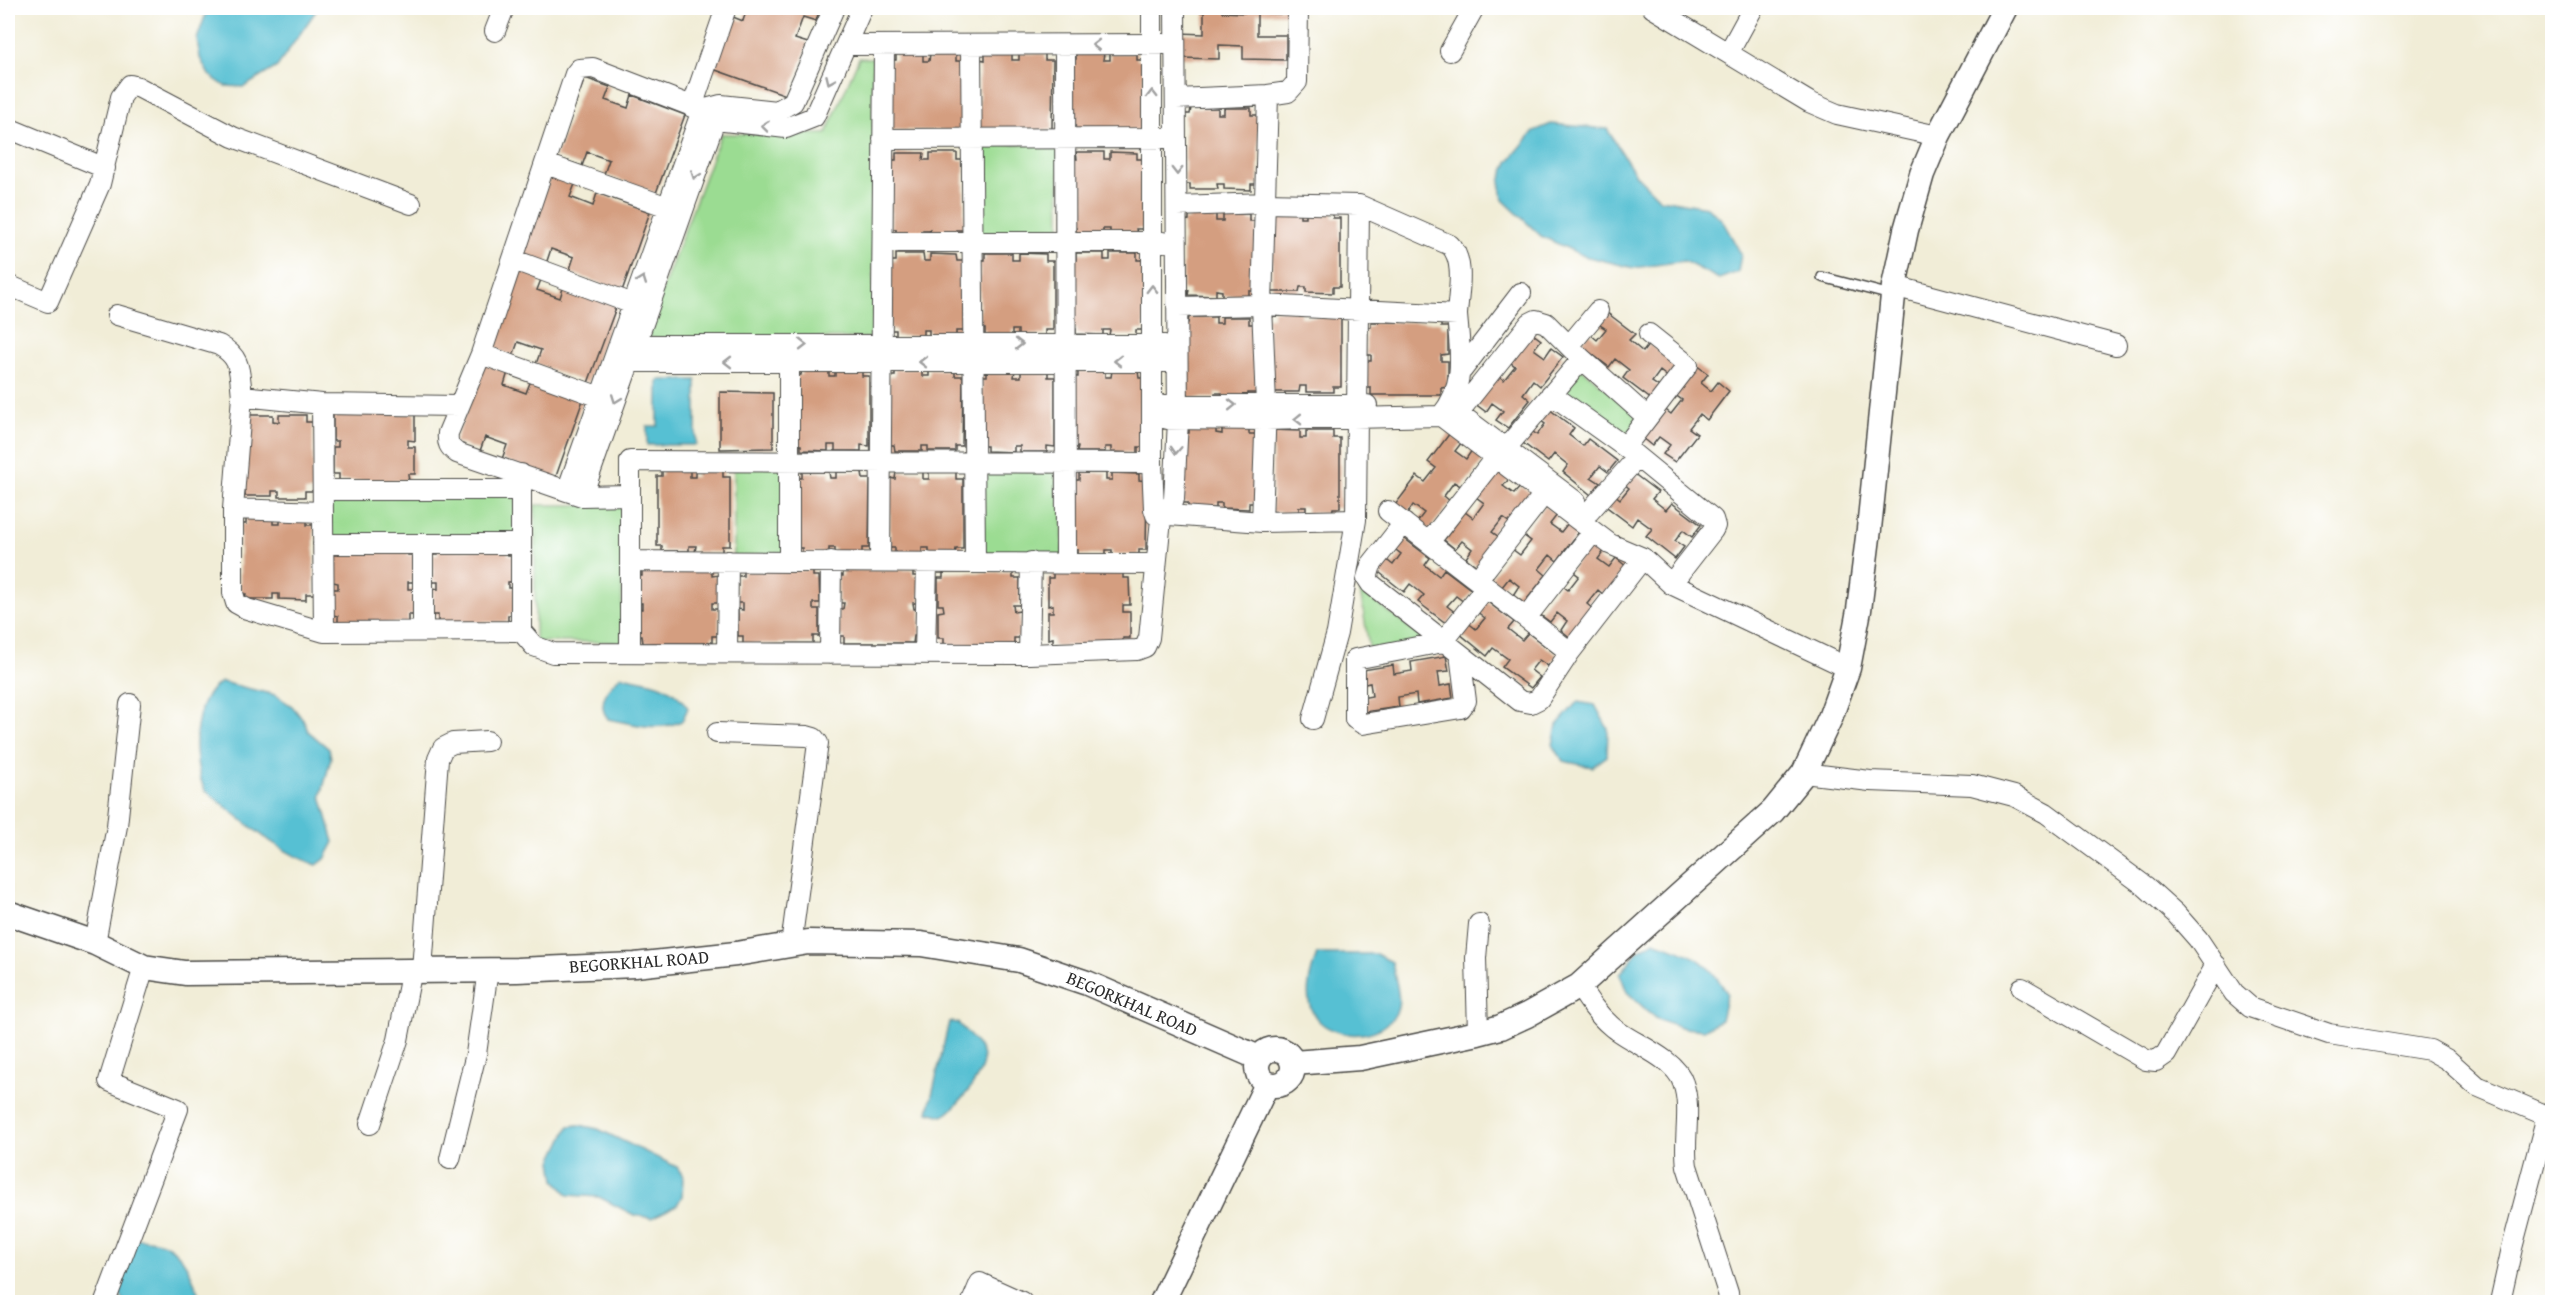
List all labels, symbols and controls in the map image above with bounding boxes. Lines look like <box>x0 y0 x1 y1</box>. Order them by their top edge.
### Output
one-way arrow <box>1092 39 1101 51</box>
one-way arrow <box>825 74 837 85</box>
one-way arrow <box>1146 90 1158 99</box>
one-way arrow <box>761 120 770 133</box>
one-way arrow <box>1171 166 1183 175</box>
one-way arrow <box>690 169 703 180</box>
one-way arrow <box>634 275 647 286</box>
one-way arrow <box>1146 285 1158 294</box>
one-way arrow <box>1015 338 1024 350</box>
one-way arrow <box>799 339 808 351</box>
one-way arrow <box>1113 355 1122 367</box>
one-way arrow <box>723 356 732 368</box>
one-way arrow <box>918 356 927 368</box>
one-way arrow <box>611 393 624 404</box>
one-way arrow <box>1227 399 1236 412</box>
one-way arrow <box>1294 413 1303 425</box>
one-way arrow <box>1170 445 1183 454</box>
street label: BEGORKHAL ROAD <box>568 943 710 980</box>
street label: BEGORKHAL ROAD <box>1062 964 1202 1043</box>

